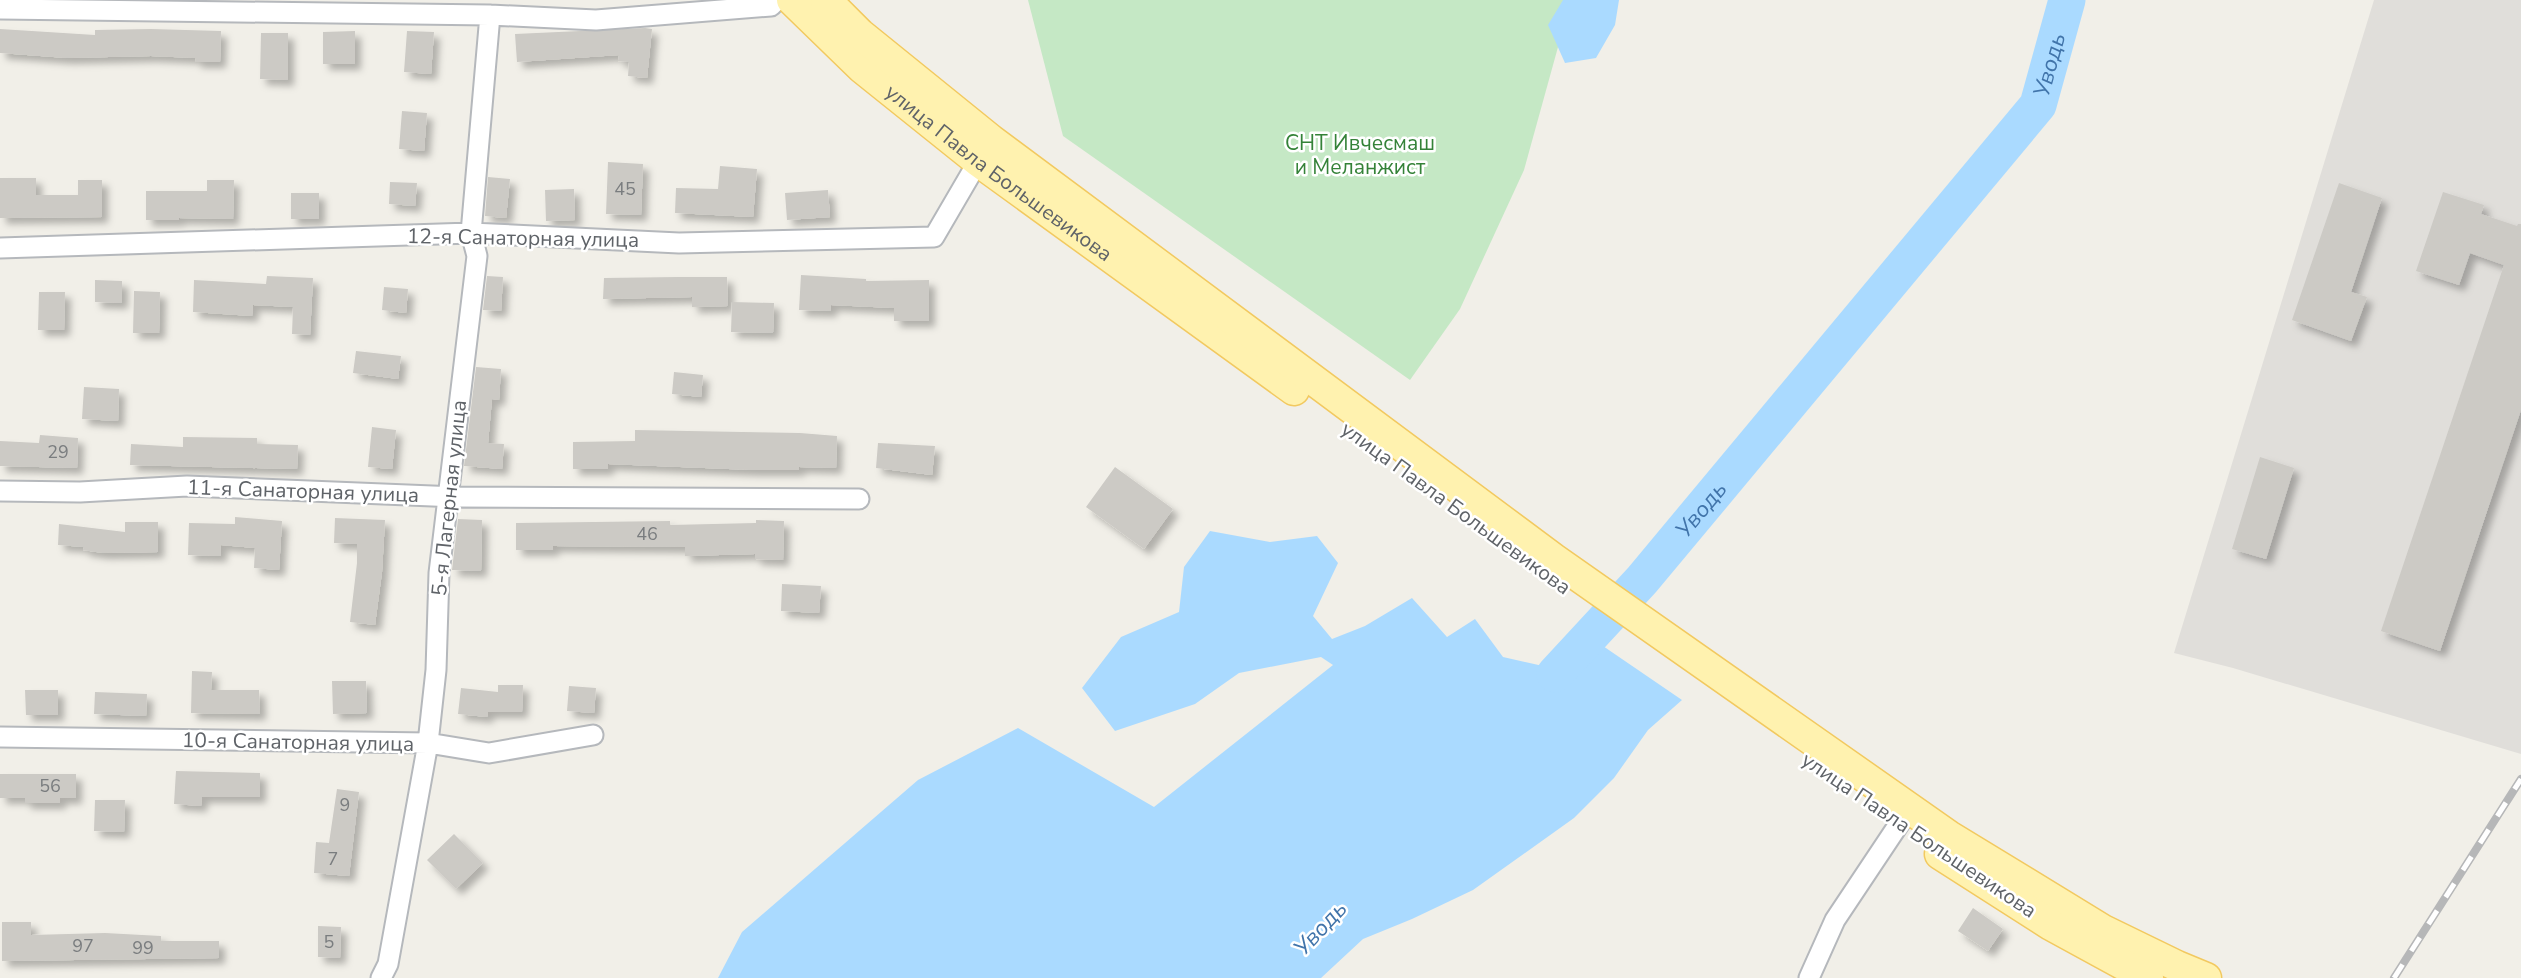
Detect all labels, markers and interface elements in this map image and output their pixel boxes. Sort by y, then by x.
water label: Уводь [2026,30,2073,101]
street label: улица Павла Большевикова [879,78,1118,268]
park label: СНТ Ивчесмаш и Меланжист [1285,129,1435,181]
house number: 45 [614,177,636,201]
street label: 12-я Санаторная улица [407,222,639,254]
street label: 5-я Лагерная улица [425,399,473,597]
street label: улица Павла Большевикова [1335,415,1577,601]
house number: 29 [47,440,69,464]
street label: 11-я Санаторная улица [186,473,420,509]
water label: Уводь [1668,475,1734,545]
house number: 46 [636,522,658,546]
street label: 10-я Санаторная улица [182,726,414,758]
street label: улица Павла Большевикова [1796,746,2042,924]
house number: 56 [39,774,61,798]
house number: 9 [340,793,350,817]
house number: 7 [328,847,338,871]
water label: Уводь [1287,894,1354,963]
house number: 5 [324,930,334,954]
house number: 97 [72,934,94,958]
house number: 99 [132,936,154,960]

